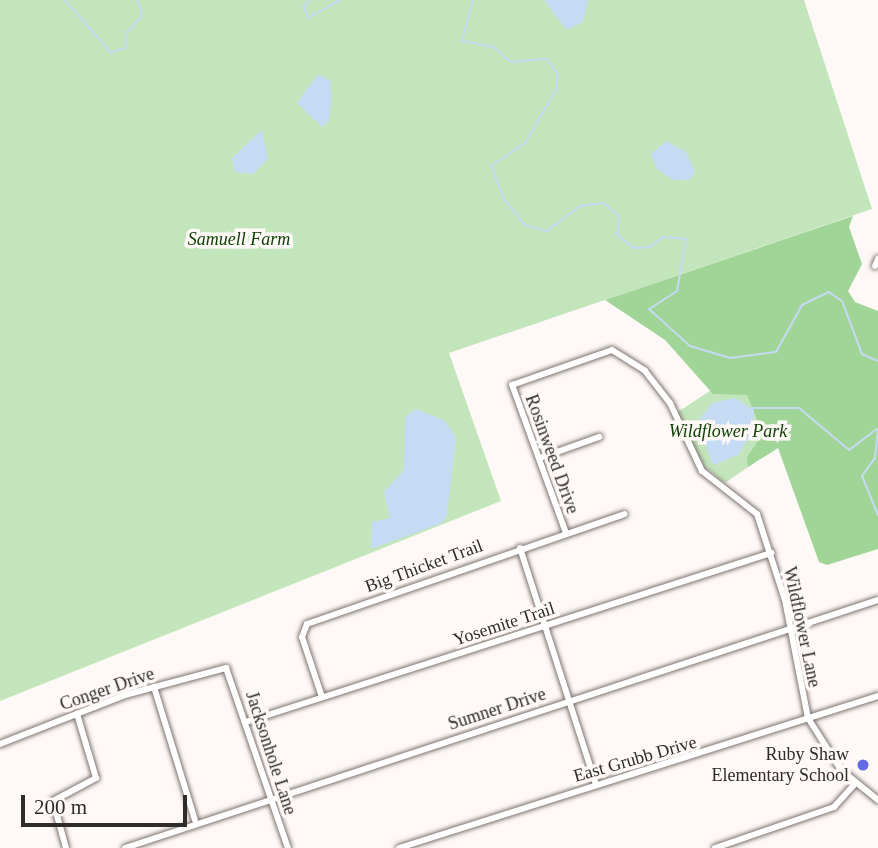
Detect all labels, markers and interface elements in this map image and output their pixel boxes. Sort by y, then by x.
park label: Samuell Farm [188,228,290,250]
street label: Rosinweed Drive [520,391,584,517]
park label: Wildflower Park [669,420,787,442]
street label: Big Thicket Trail [362,535,486,597]
street label: Wildflower Lane [779,565,825,689]
street label: Yosemite Trail [450,597,558,651]
street label: Conger Drive [57,663,157,715]
street label: Sumner Drive [445,683,549,735]
street label: Jacksonhole Lane [241,689,301,817]
street label: East Grubb Drive [571,731,699,787]
place label: Ruby Shaw Elementary School [712,744,849,786]
marker: Ruby Shaw Elementary School [855,757,871,773]
scale bar [24,782,191,826]
text: 200 m [34,795,87,819]

